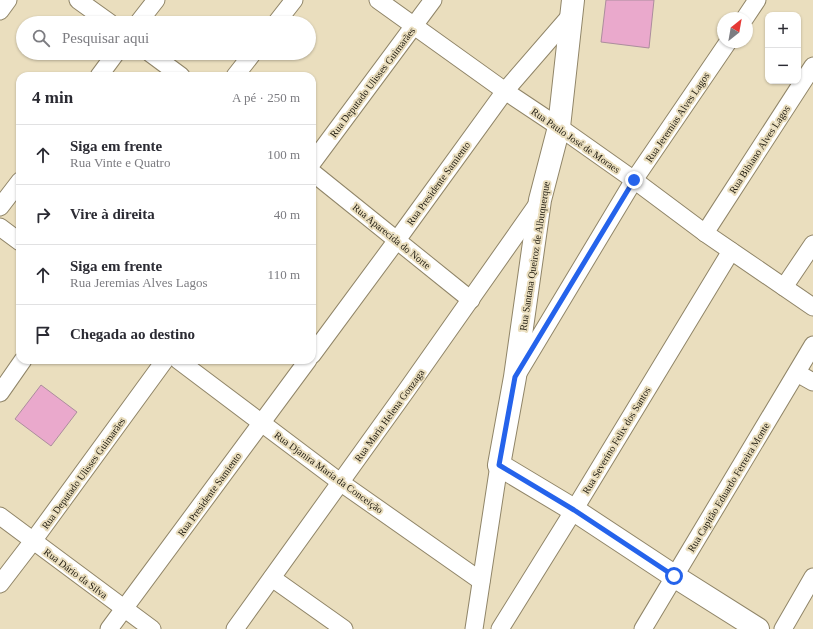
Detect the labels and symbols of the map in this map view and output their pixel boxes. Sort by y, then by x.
north arrow [717,12,753,48]
street label: Rua Deputado Ulisses Guimarães [327,25,417,139]
street label: Rua Jeremias Alves Lagos [643,70,712,164]
street label: Rua Bibiano Alves Lagos [727,103,792,195]
street label: Rua Paulo José de Moraes [529,106,622,175]
street label: Rua Presidente Samiento [404,139,472,227]
route end [625,171,643,189]
street label: Rua Santana Queiroz de Albuquerque [517,180,552,332]
street label: Rua Aparecida do Norte [351,202,433,272]
street label: Rua Maria Helena Gonzaga [352,367,427,464]
street label: Rua Severino Felix dos Santos [580,385,653,496]
street label: Rua Deputado Ulisses Guimarães [39,415,127,531]
street label: Rua Capitão Eduardo Ferreira Monte [685,420,772,554]
street label: Rua Djanira Maria da Conceição [272,429,385,516]
street label: Rua Presidente Samiento [175,450,243,538]
street label: Rua Dário da Silva [42,546,110,601]
route start [665,567,683,585]

